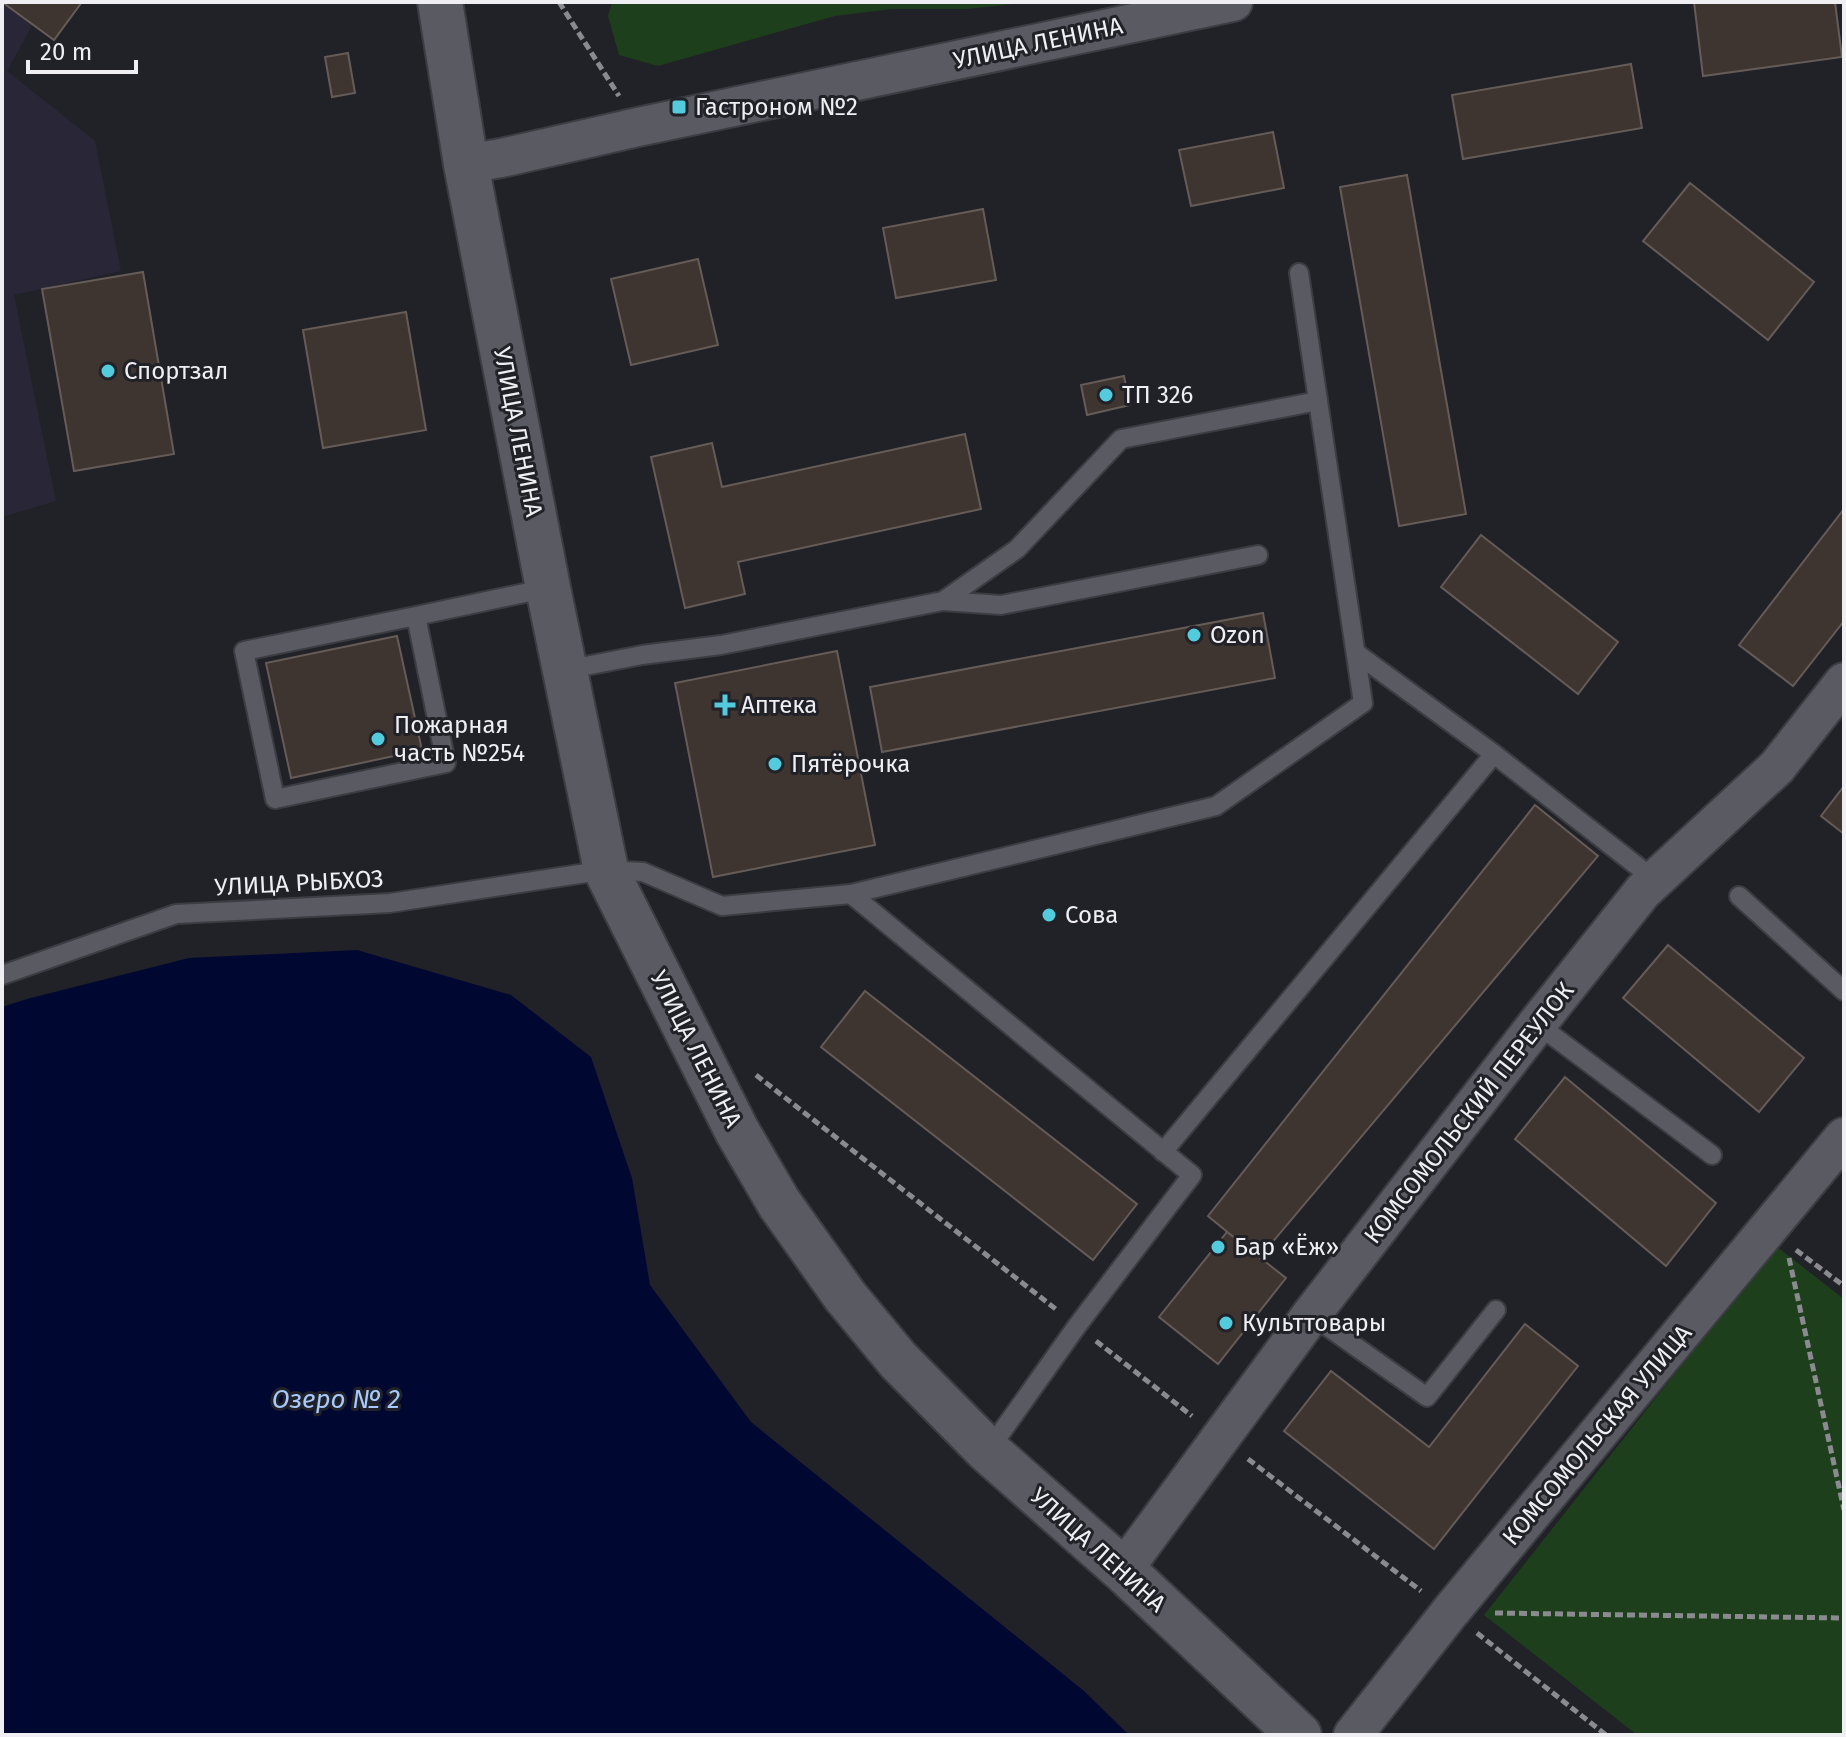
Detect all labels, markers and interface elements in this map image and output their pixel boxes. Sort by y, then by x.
street label: УЛИЦА ЛЕНИНА [951,11,1125,75]
scale bar [28,24,136,74]
text: 20 m [40,38,92,66]
place label: Гастроном №2 [695,93,858,121]
marker: Гастроном №2 [670,98,688,116]
street label: УЛИЦА ЛЕНИНА [488,345,548,519]
place label: Спортзал [124,357,228,385]
marker: Спортзал [99,362,117,380]
place label: ТП 326 [1122,381,1193,409]
marker: ТП 326 [1097,386,1115,404]
place label: Ozon [1210,621,1265,649]
marker: Ozon [1185,626,1203,644]
place label: Аптека [741,691,817,719]
marker: Аптека [716,696,734,714]
place label: Пожарная часть №254 [394,711,525,767]
marker: Пожарная часть №254 [369,730,387,748]
place label: Пятёрочка [791,750,910,778]
marker: Пятёрочка [766,755,784,773]
street label: УЛИЦА РЫБХОЗ [214,865,384,901]
place label: Сова [1065,901,1118,929]
marker: Сова [1040,906,1058,924]
street label: УЛИЦА ЛЕНИНА [644,966,748,1132]
street label: КОМСОМОЛЬСКИЙ ПЕРЕУЛОК [1358,977,1580,1249]
place label: Бар «Ёж» [1234,1233,1339,1261]
marker: Бар «Ёж» [1209,1238,1227,1256]
place label: Культтовары [1242,1309,1386,1337]
marker: Культтовары [1217,1314,1235,1332]
street label: КОМСОМОЛЬСКАЯ УЛИЦА [1497,1319,1697,1551]
water label: Озеро № 2 [272,1384,400,1415]
street label: УЛИЦА ЛЕНИНА [1025,1482,1172,1618]

